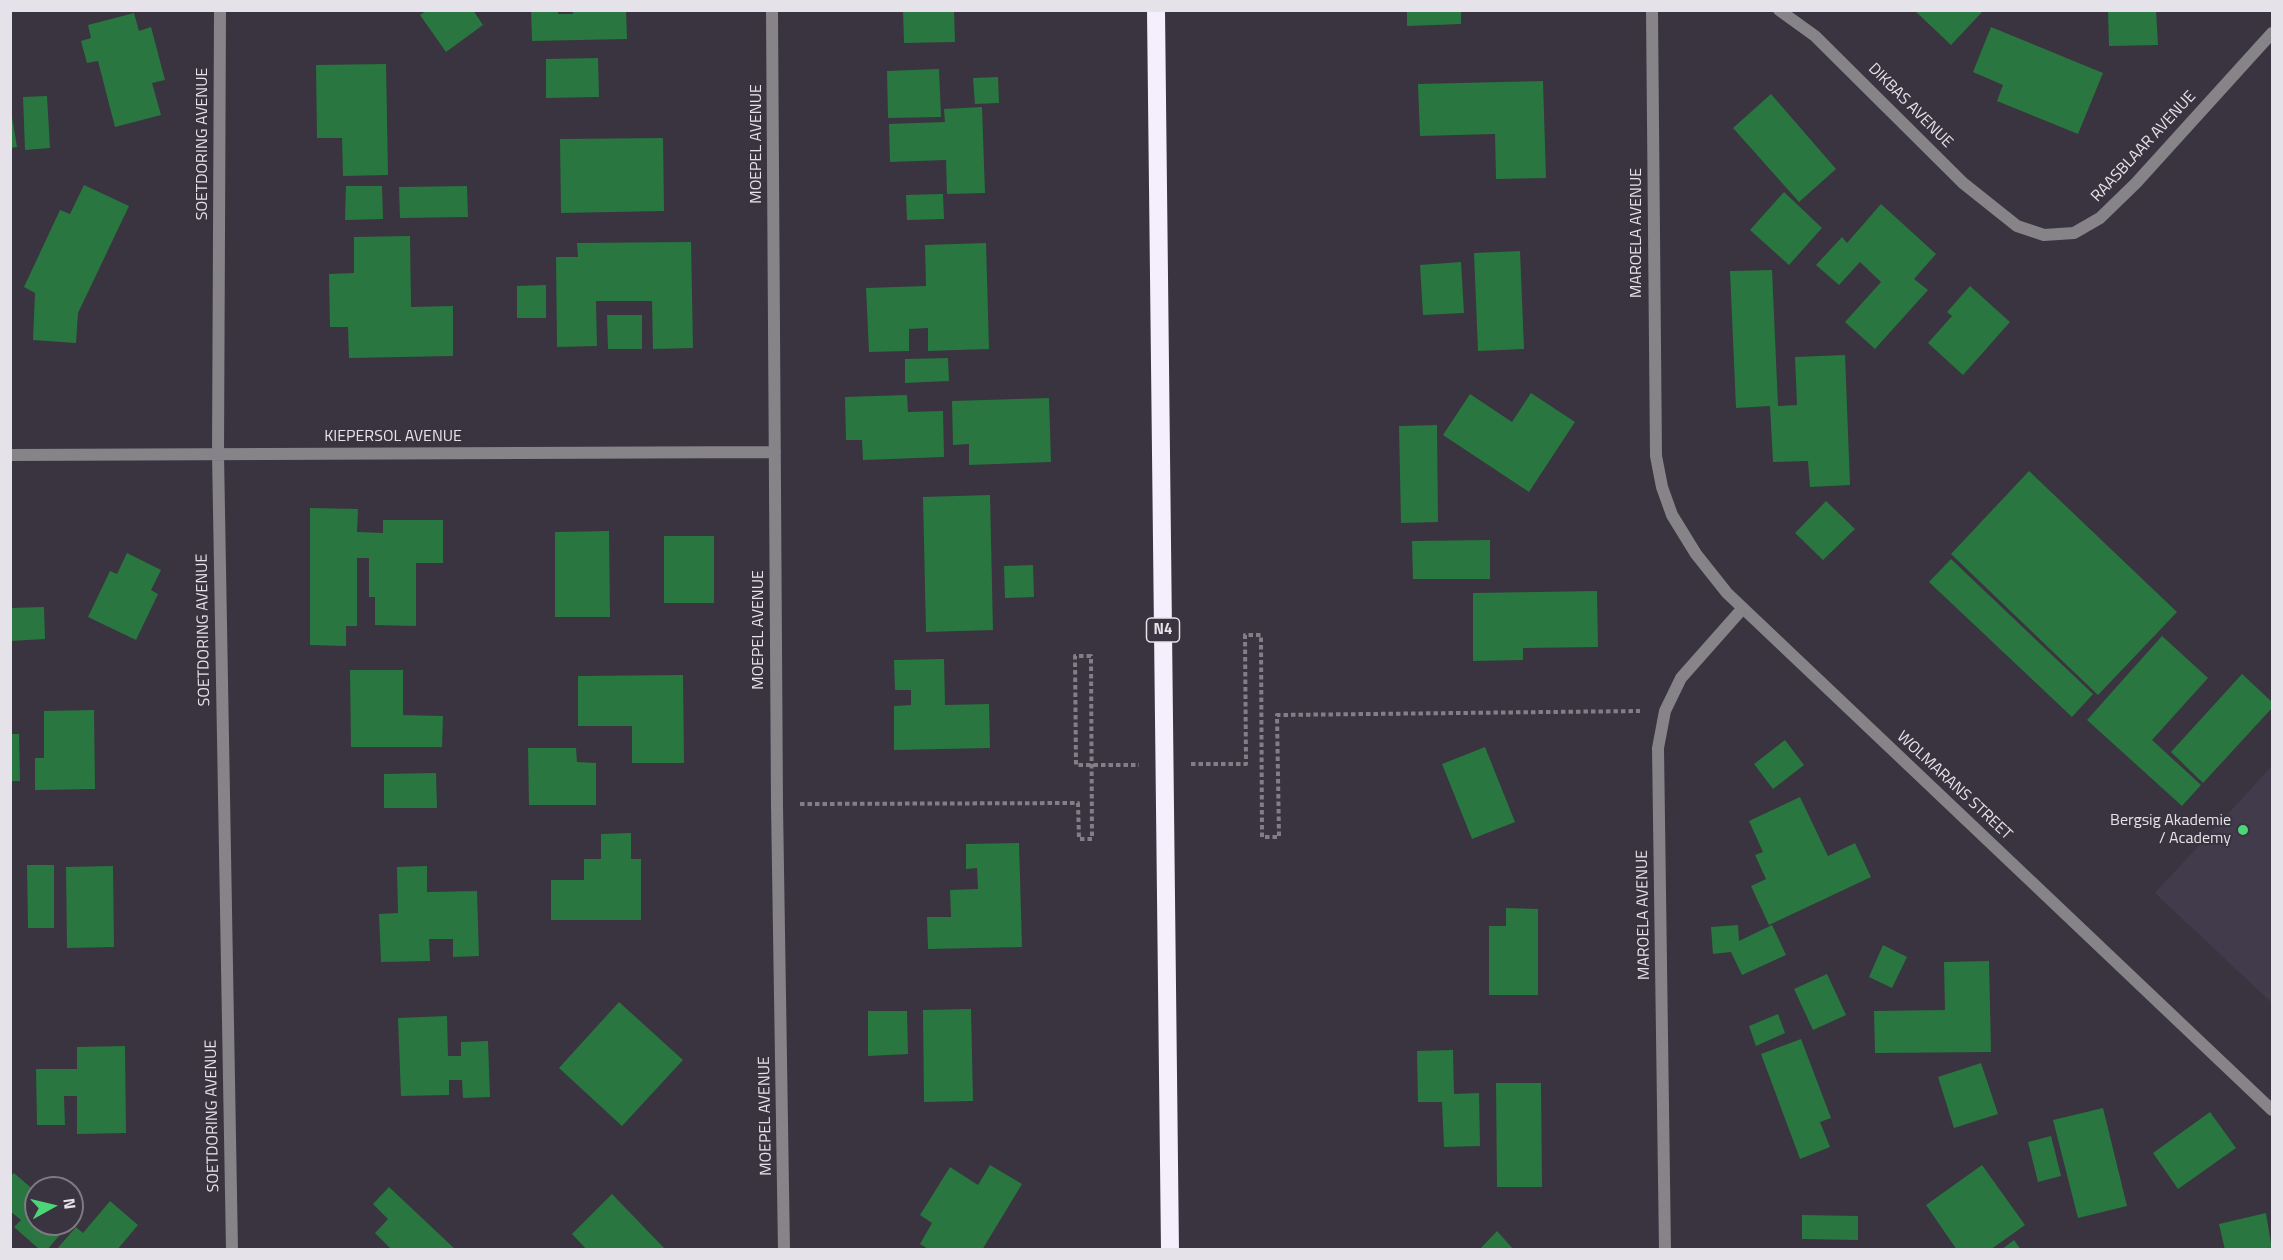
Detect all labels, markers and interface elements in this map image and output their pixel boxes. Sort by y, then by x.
street label: DIKBAS AVENUE [1864,60,1956,152]
street label: SOETDORING AVENUE [193,68,213,220]
street label: MOEPEL AVENUE [747,84,767,204]
street label: RAASBLAAR AVENUE [2088,88,2200,206]
street label: MAROELA AVENUE [1627,168,1647,298]
street label: KIEPERSOL AVENUE [324,427,462,447]
street label: SOETDORING AVENUE [193,554,215,706]
street label: MOEPEL AVENUE [749,570,769,690]
road number: N4 [1146,618,1180,642]
street label: WOLMARANS STREET [1892,728,2016,844]
place label: Bergsig Akademie / Academy [2110,811,2231,849]
marker: Bergsig Akademie / Academy [2236,823,2250,837]
street label: MAROELA AVENUE [1633,850,1655,980]
street label: SOETDORING AVENUE [202,1040,224,1192]
street label: MOEPEL AVENUE [755,1056,777,1176]
north arrow [24,1176,84,1236]
text: N [57,1197,82,1211]

